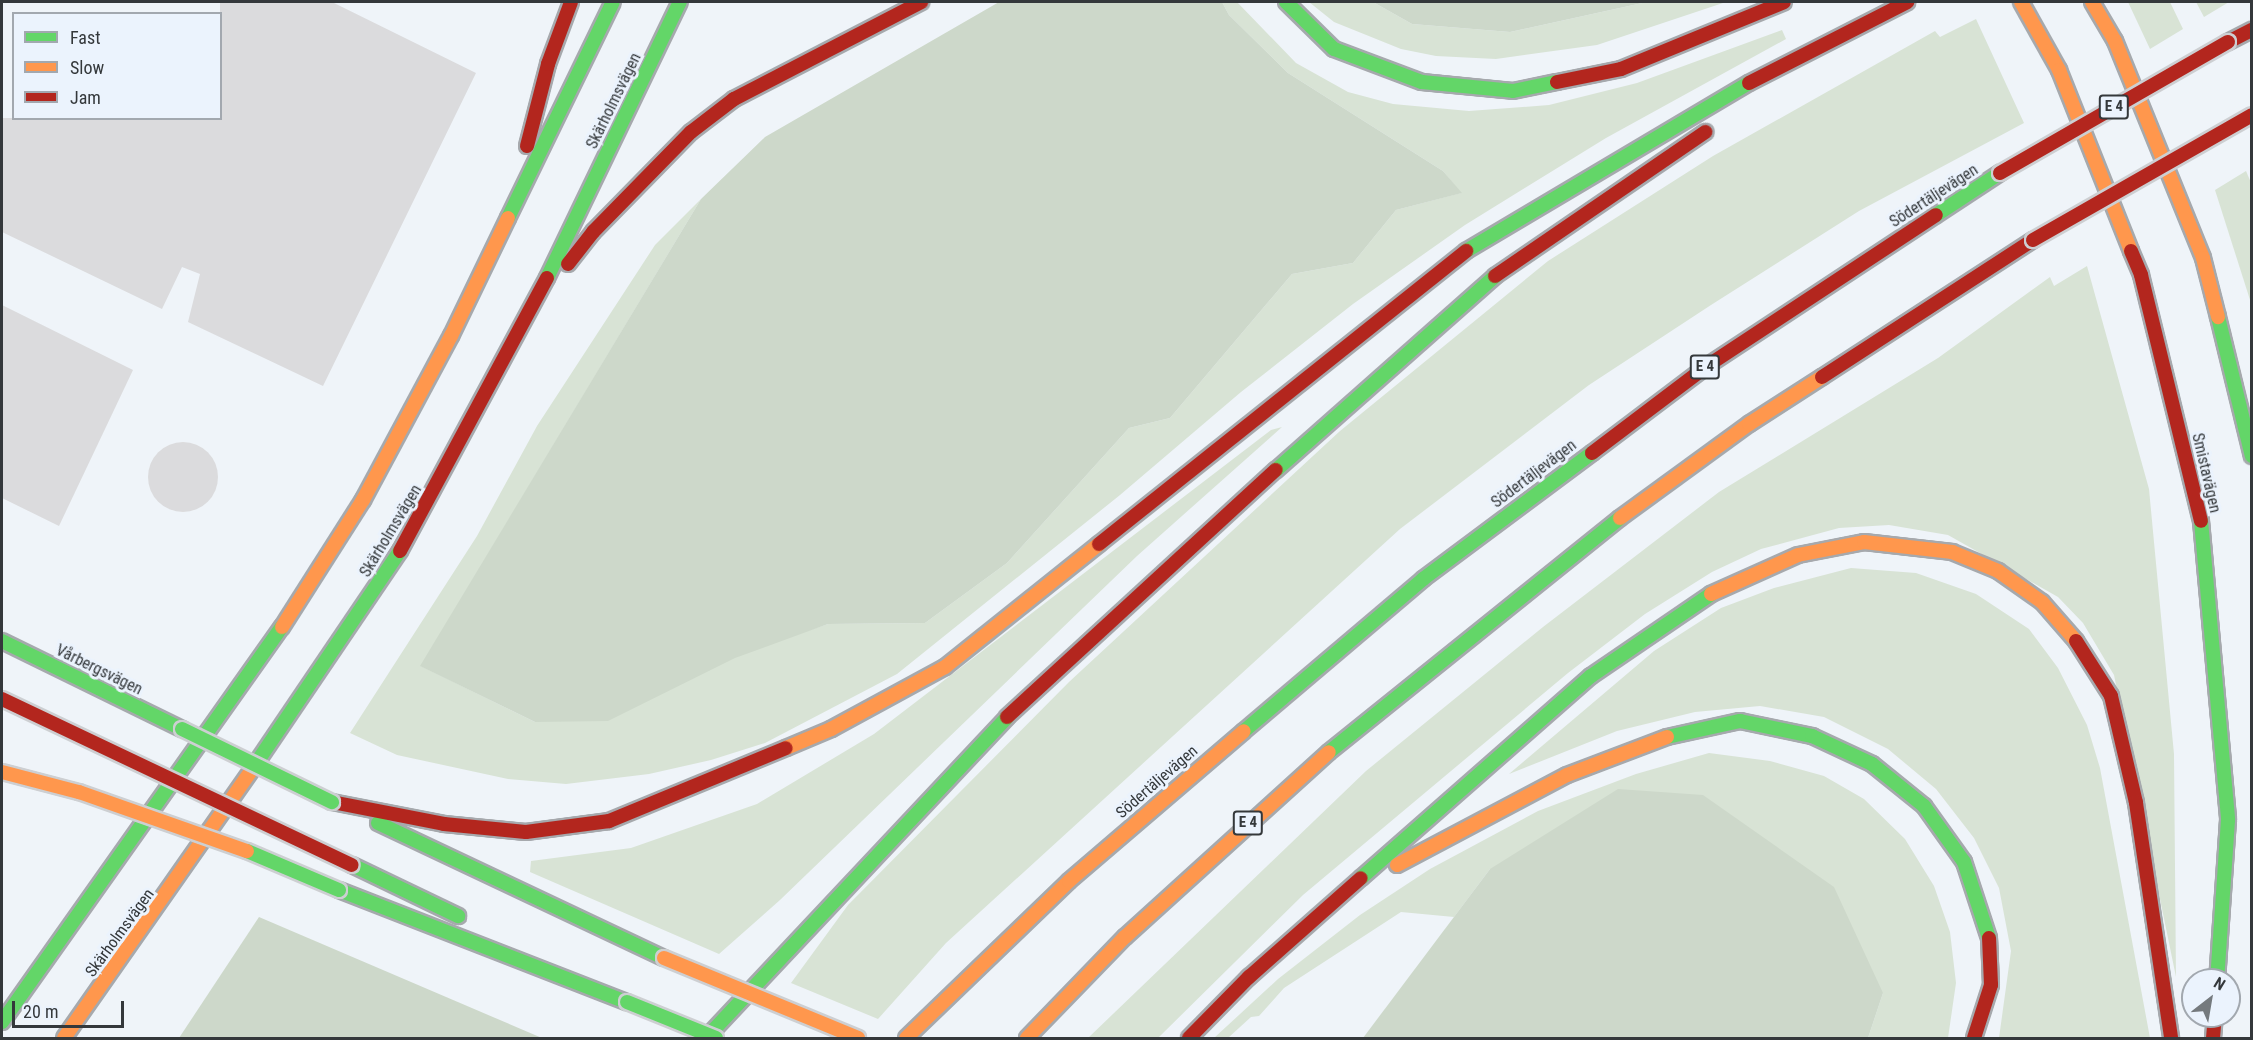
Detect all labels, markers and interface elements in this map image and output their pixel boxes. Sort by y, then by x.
legend [12,12,222,120]
text: Fast [70,27,101,48]
street label: Skärholmsvägen [582,50,646,152]
text: Slow [70,57,104,78]
text: Jam [70,87,101,108]
road number: E 4 [2098,95,2130,119]
street label: Södertäljevägen [1886,160,1982,232]
road number: E 4 [1688,355,1722,379]
street label: Smistavägen [2188,431,2224,515]
street label: Södertäljevägen [1488,436,1580,512]
street label: Skärholmsvägen [356,481,426,581]
street label: Vårbergsvägen [53,641,145,699]
street label: Södertäljevägen [1112,741,1202,823]
road number: E 4 [1232,811,1264,835]
street label: Skärholmsvägen [82,885,158,981]
north arrow [2181,968,2241,1028]
text: N [2210,973,2229,995]
scale bar [15,989,128,1027]
text: 20 m [23,1001,58,1022]

